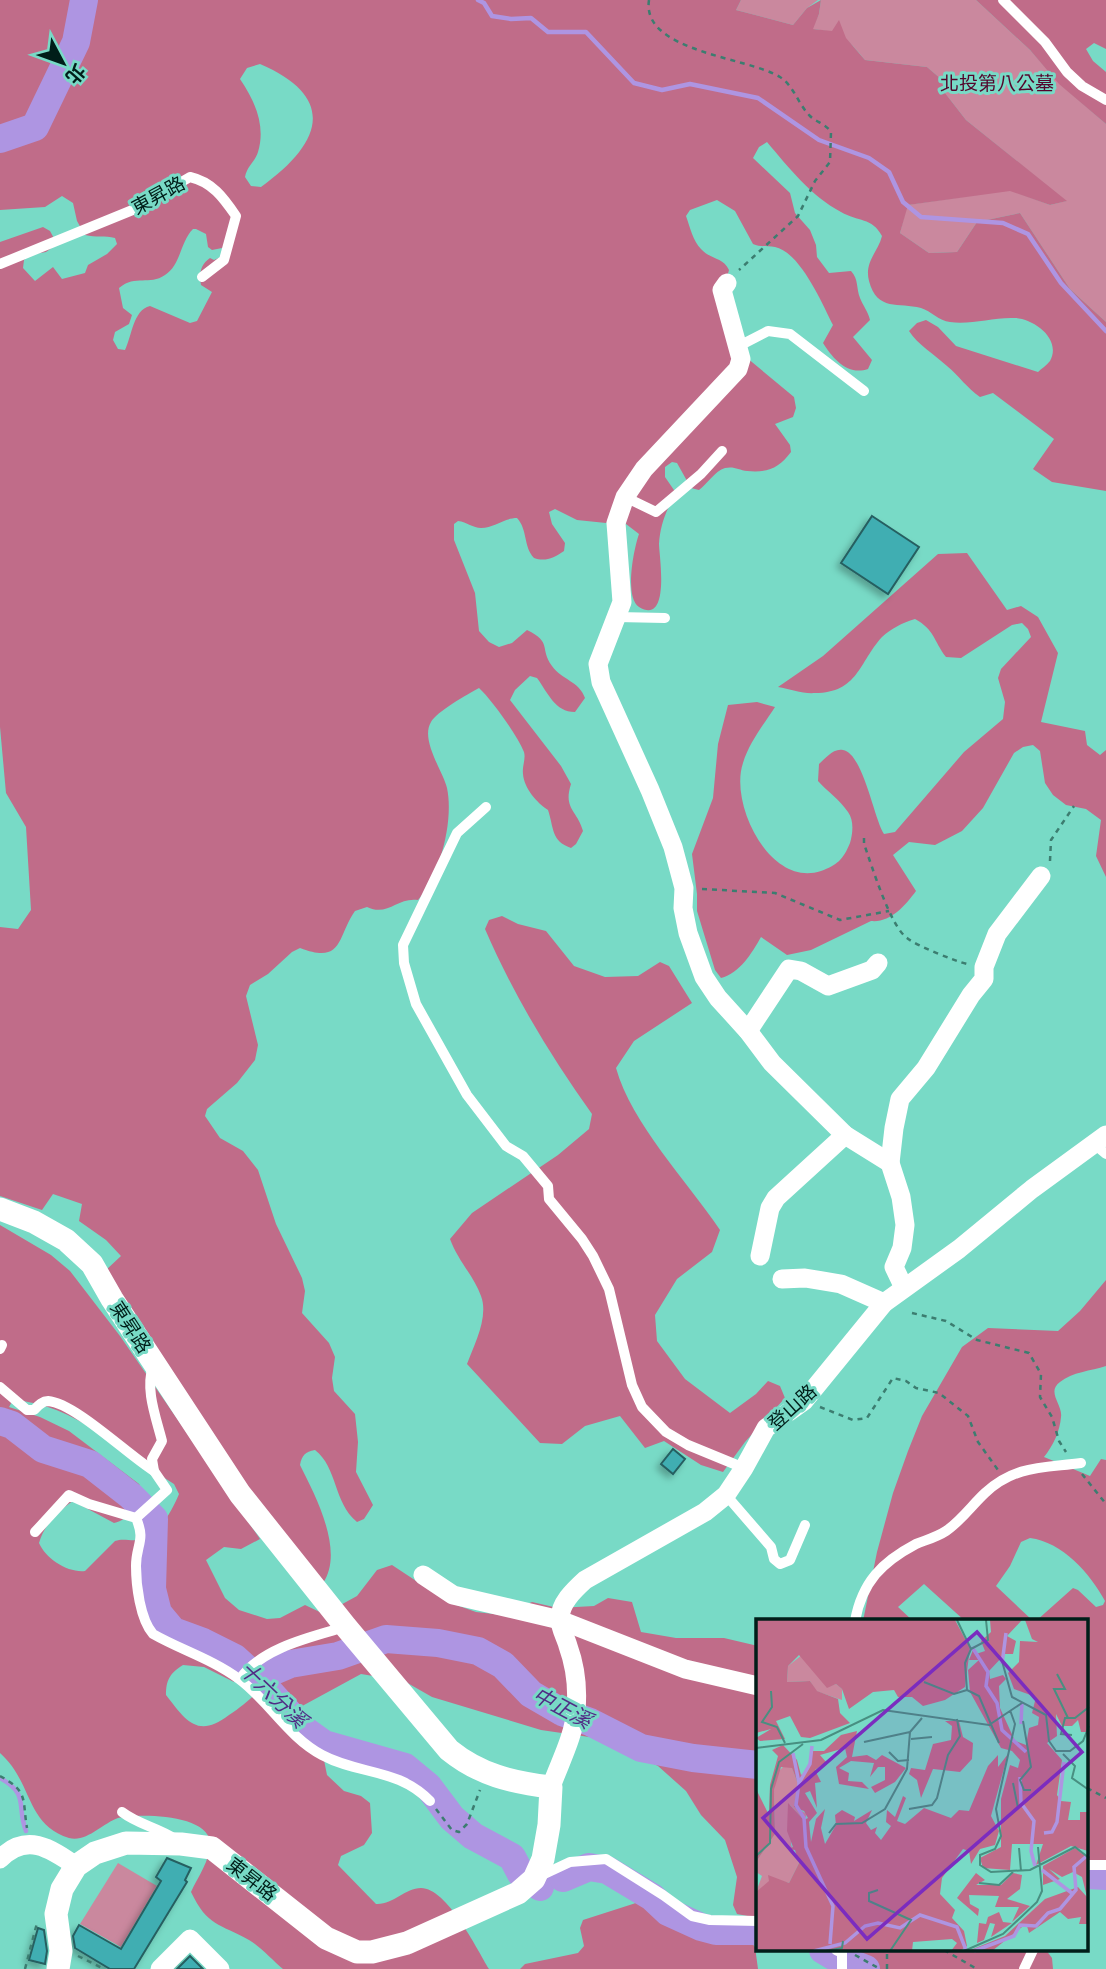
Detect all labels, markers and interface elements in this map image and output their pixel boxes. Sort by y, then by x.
north arrow [28,28,98,98]
text: 北 [60,58,92,90]
park label: 北投第八公墓 [940,70,1054,96]
street label: 東昇路 [127,170,189,220]
street label: 東昇路 [105,1296,157,1358]
street label: 登山路 [762,1378,822,1436]
inset map [756,1619,1088,1952]
water label: 十六分溪 [234,1655,316,1736]
water label: 中正溪 [528,1680,600,1736]
street label: 東昇路 [222,1851,282,1907]

